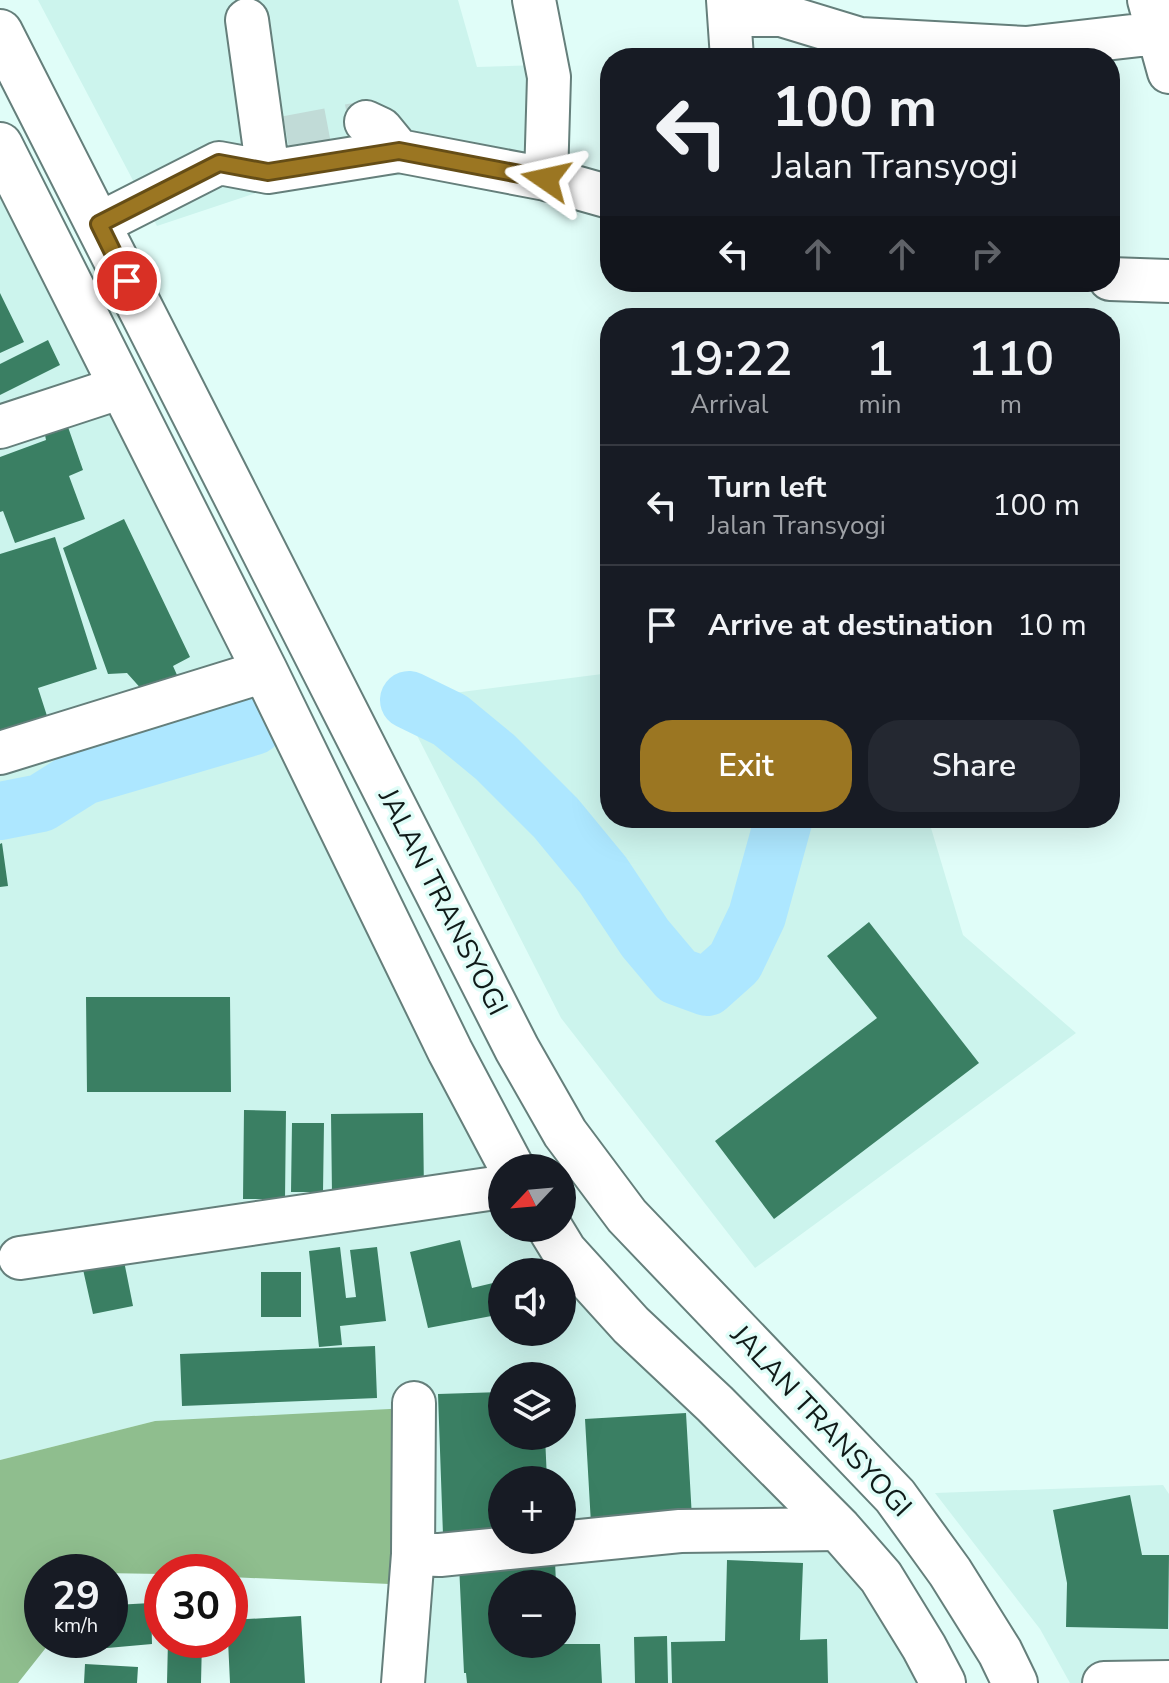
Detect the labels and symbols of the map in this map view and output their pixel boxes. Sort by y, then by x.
position arrow [504,137,588,221]
pin [93,247,161,315]
street label: JALAN TRANSYOGI [369,781,517,1022]
north arrow [488,1154,576,1242]
street label: JALAN TRANSYOGI [721,1316,920,1525]
speed limit sign: 30 [144,1554,248,1658]

